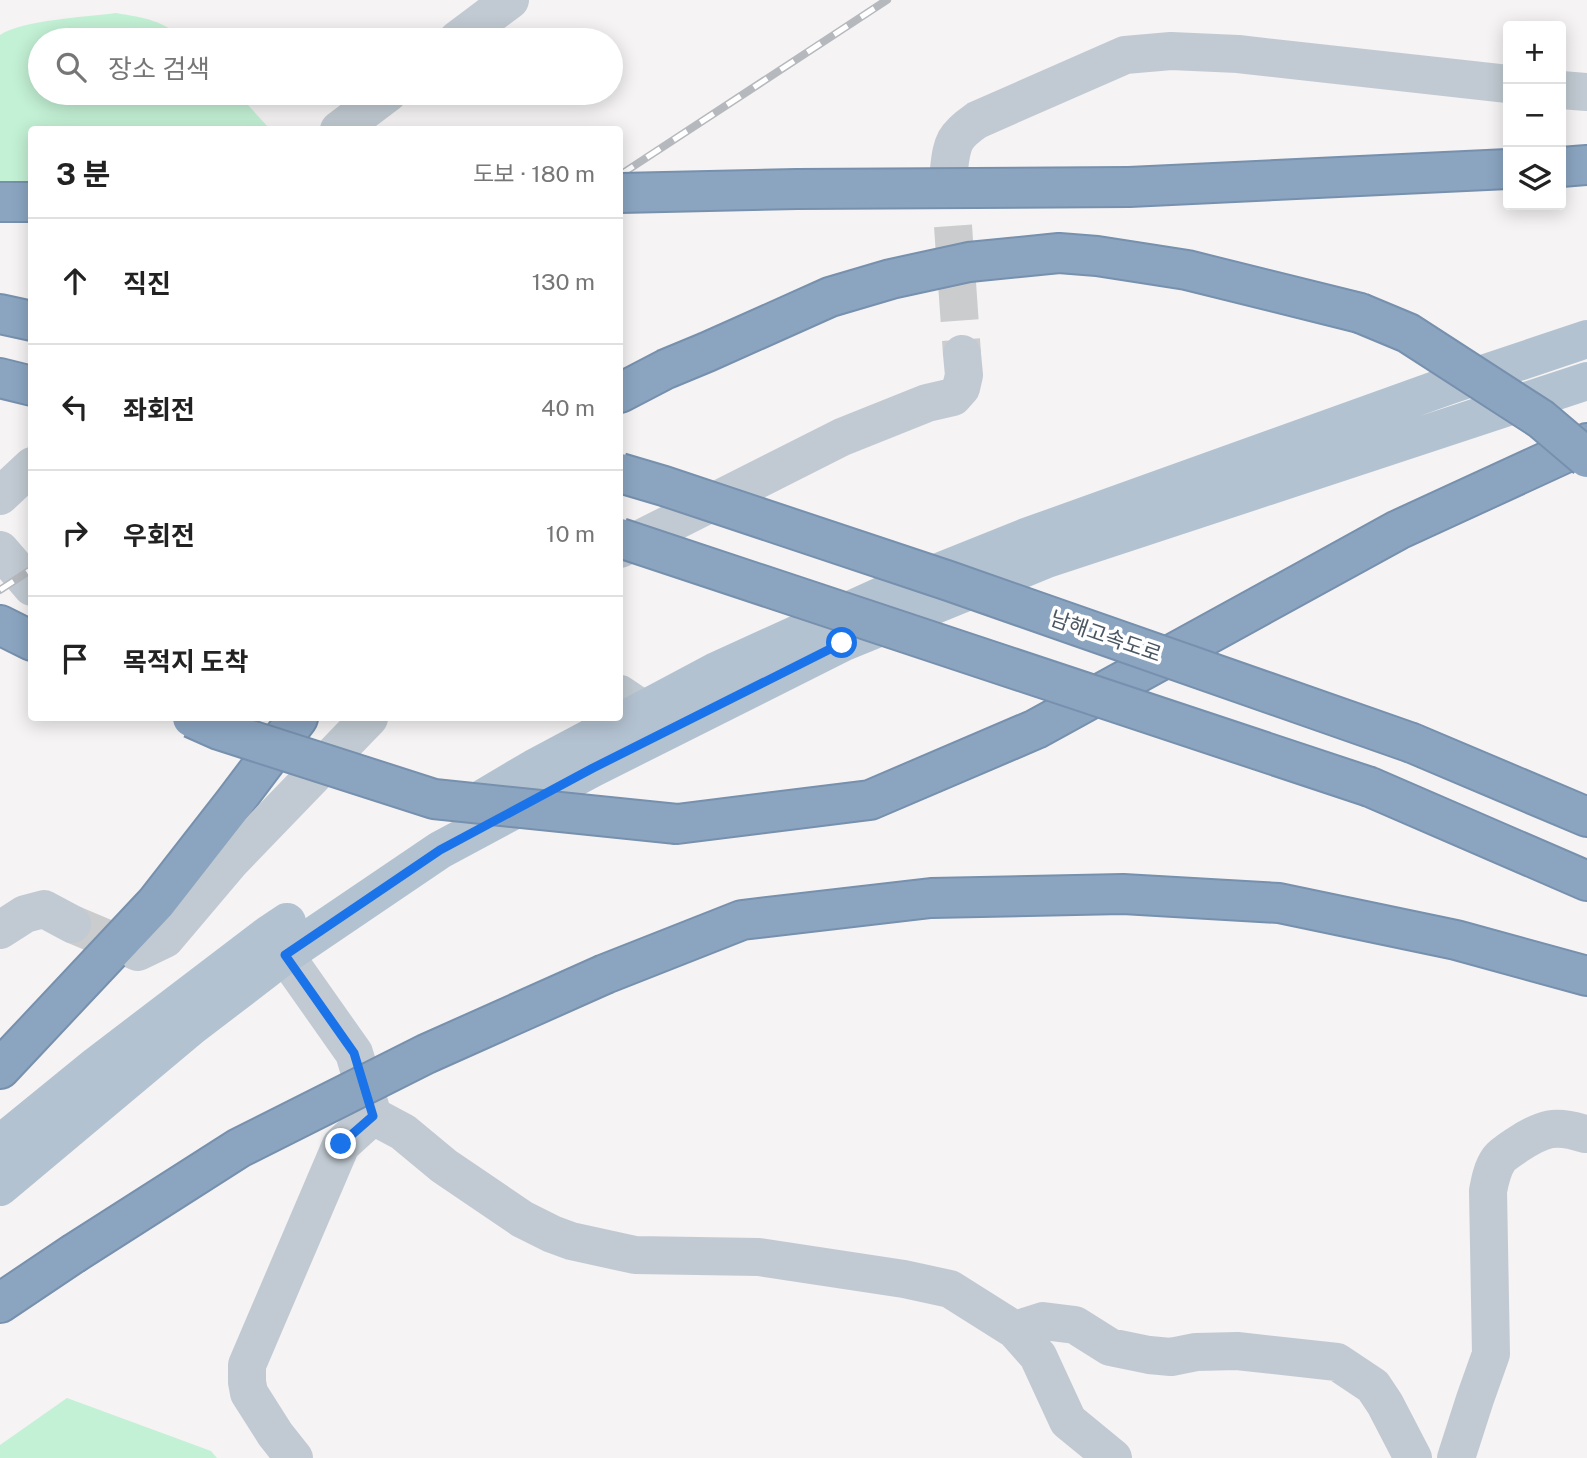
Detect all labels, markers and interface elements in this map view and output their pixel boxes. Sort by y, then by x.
map controls [1503,21,1566,210]
button: + [1503,21,1566,84]
search box [28,28,623,105]
icon: search [52,48,90,86]
text: 장소 검색 [108,53,210,84]
button: − [1503,84,1566,147]
button: layers [1503,147,1566,210]
text: 3 분 [56,156,110,192]
text: 도보 · 180 m [473,160,595,187]
icon: ahead [56,262,94,300]
text: 직진 [123,268,171,299]
text: 130 m [532,268,595,295]
icon: left [56,388,94,426]
text: 좌회전 [123,394,195,425]
text: 40 m [541,394,595,421]
icon: right [56,514,94,552]
text: 우회전 [123,520,195,551]
text: 10 m [546,520,595,547]
street label: 남해고속도로 [1047,605,1165,667]
route start [826,627,857,658]
icon: arrive [56,640,94,678]
text: 목적지 도착 [123,646,248,677]
route end [325,1128,356,1159]

